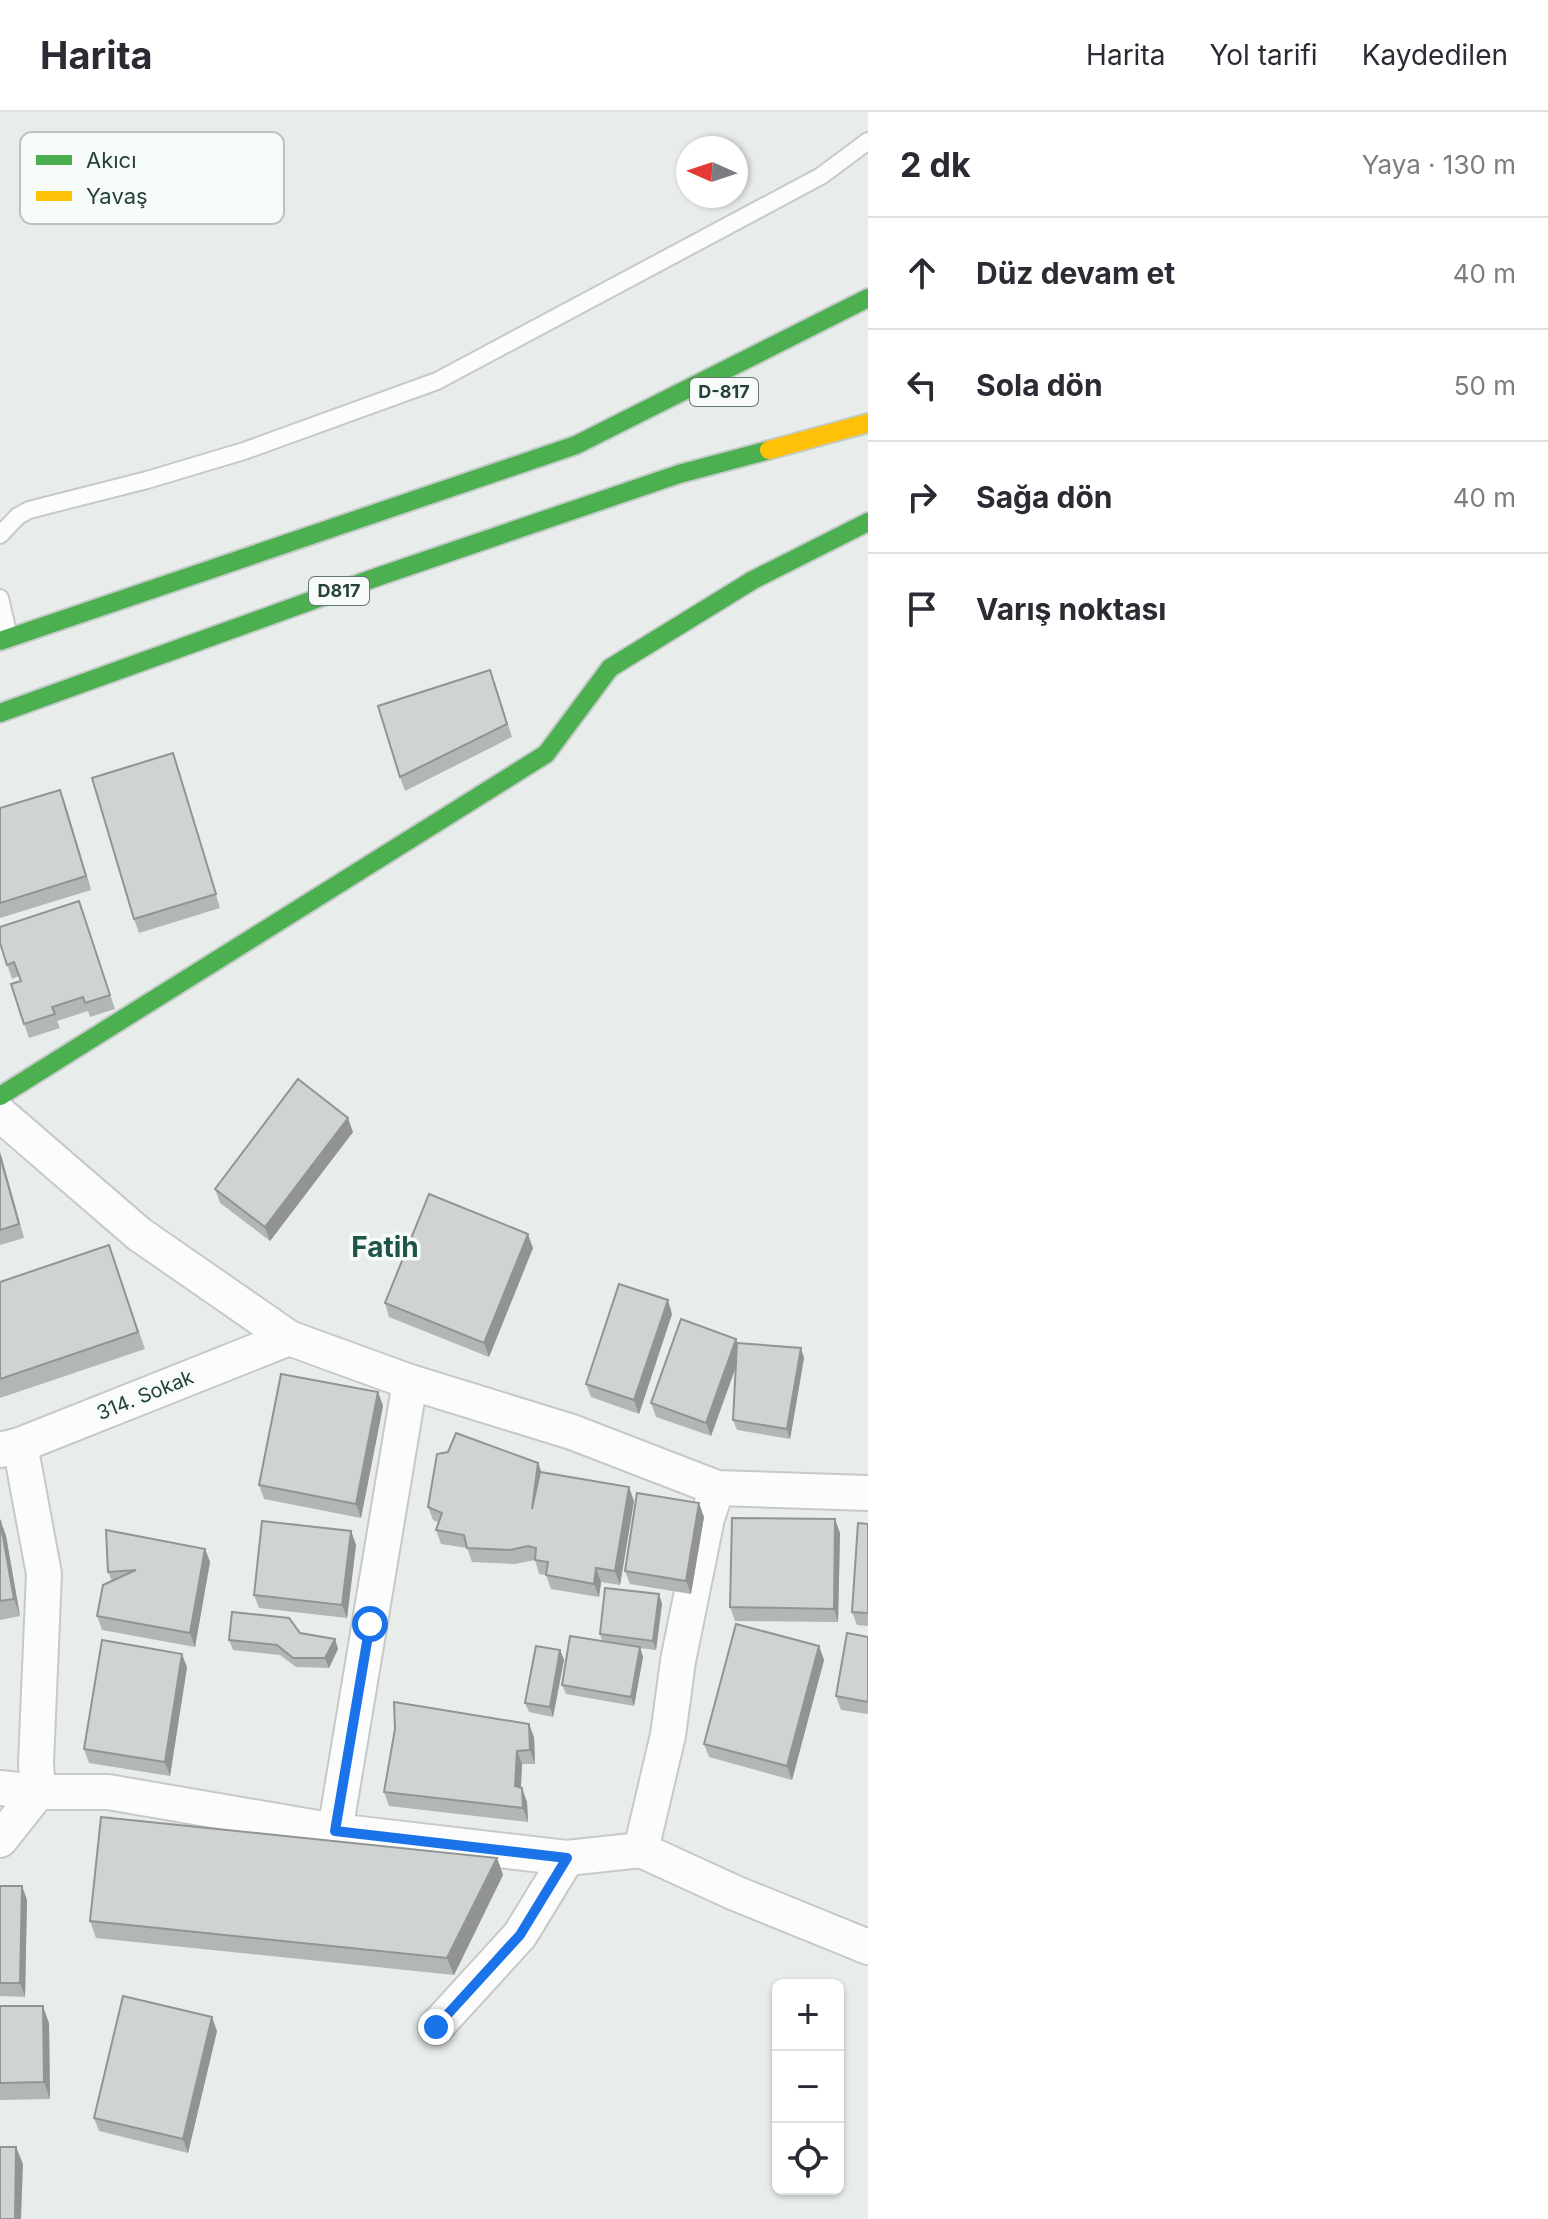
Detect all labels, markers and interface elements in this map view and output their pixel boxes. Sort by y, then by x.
text: Harita [40,32,153,78]
text: Harita [1086,38,1165,72]
text: Yol tarifi [1209,38,1318,72]
text: Kaydedilen [1362,38,1508,72]
legend [20,132,284,224]
north arrow [676,136,748,208]
text: 2 dk [900,144,971,185]
text: Akıcı [86,147,136,173]
text: Yaya · 130 m [1362,149,1516,180]
text: Yavaş [86,183,148,209]
icon: ahead [900,251,944,295]
text: Düz devam et [976,255,1175,291]
text: 40 m [1453,258,1516,289]
icon: left [900,363,944,407]
text: Sola dön [976,367,1103,403]
text: 50 m [1454,370,1516,401]
road number: D-817 [690,378,758,406]
icon: right [900,475,944,519]
text: Sağa dön [976,479,1113,515]
text: 40 m [1453,482,1516,513]
road number: D817 [309,577,369,605]
icon: arrive [900,587,944,631]
text: Varış noktası [976,591,1166,627]
district label: Fatih [351,1230,419,1264]
street label: 314. Sokak [93,1365,197,1425]
route start [352,1606,388,1642]
map controls [772,1979,844,2195]
button: + [772,1979,844,2051]
route end [418,2009,454,2045]
button: − [772,2051,844,2123]
button: locate [772,2123,844,2195]

